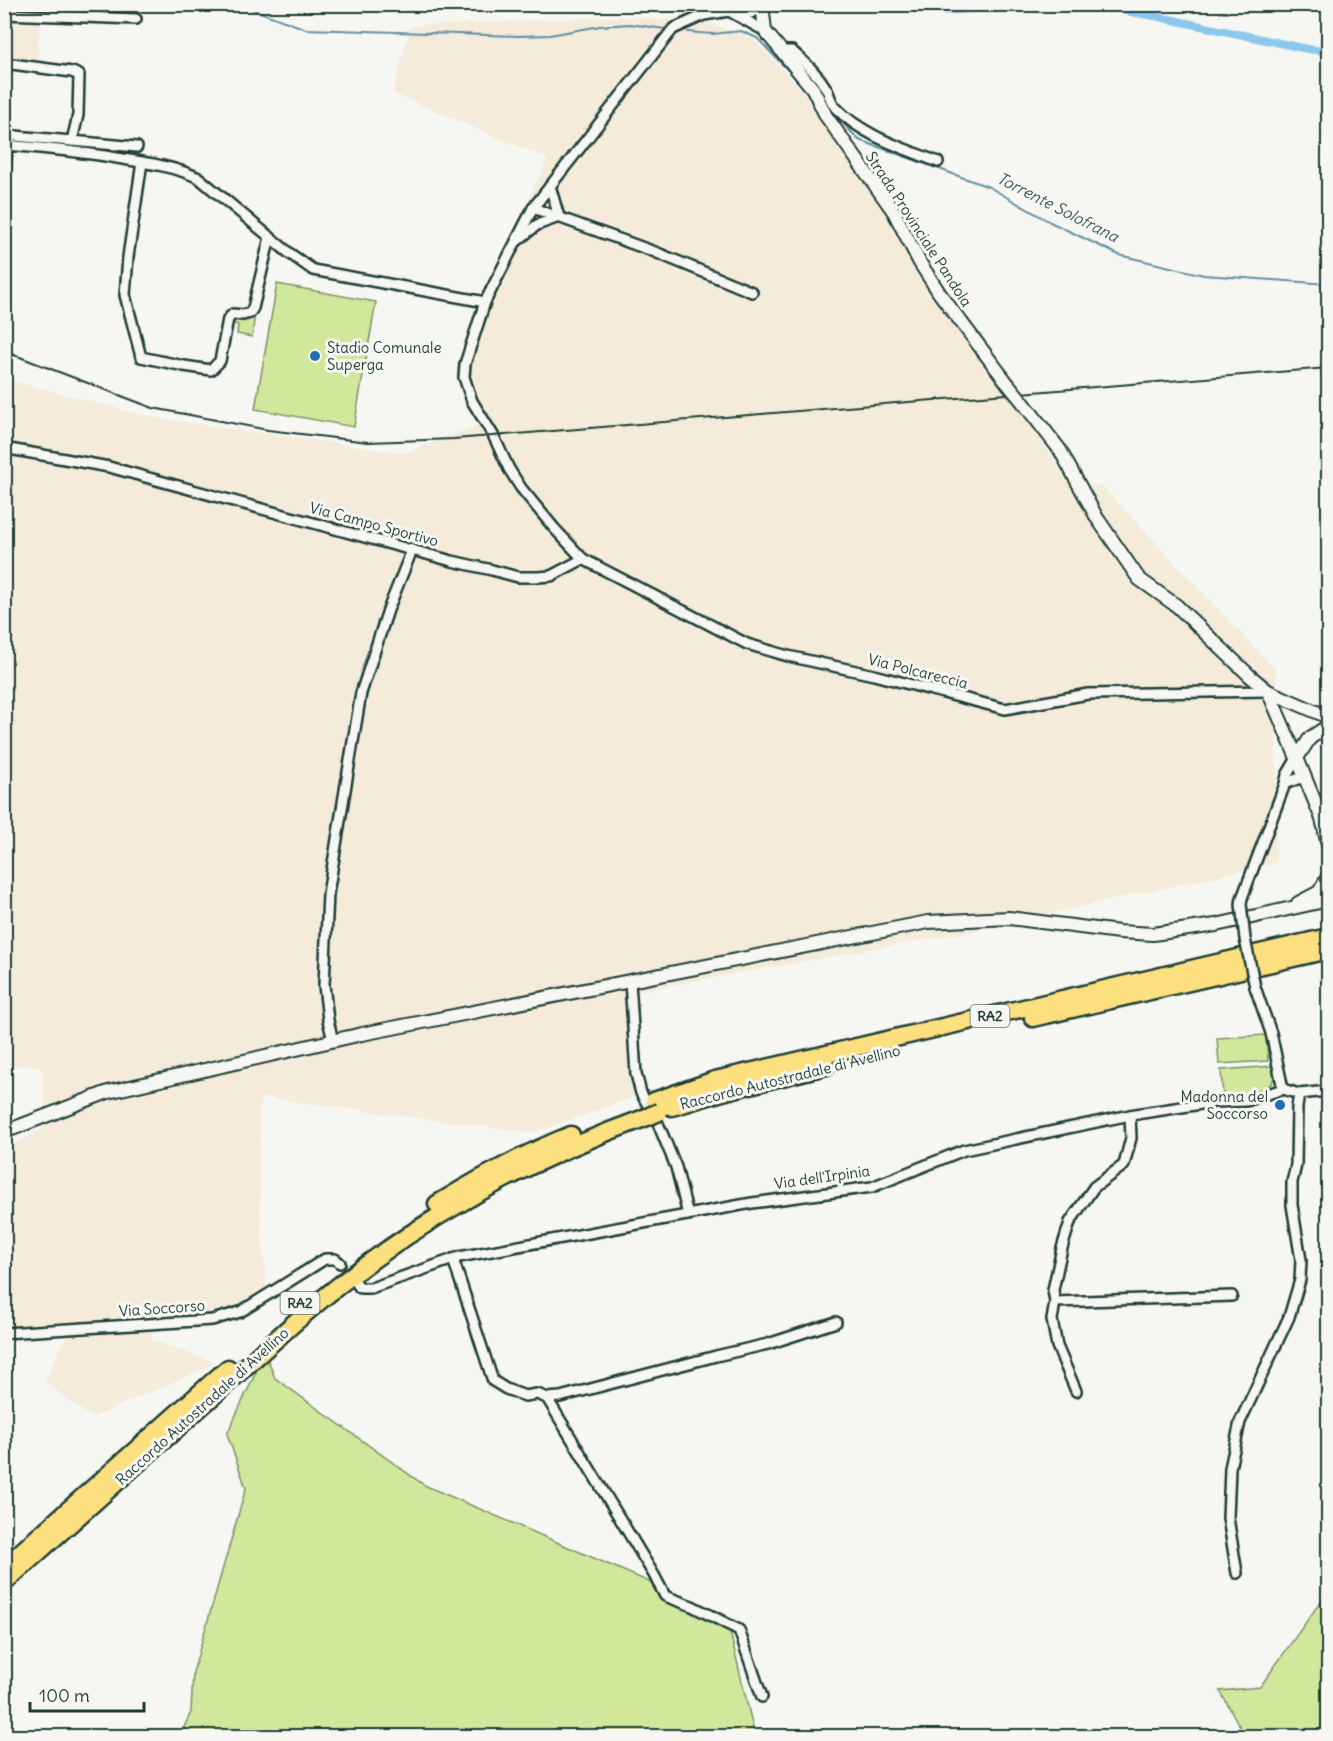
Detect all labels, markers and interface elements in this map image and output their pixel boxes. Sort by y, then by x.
street label: Strada Provinciale Pandola [862,148,976,310]
water label: Torrente Solofrana [994,168,1123,247]
place label: Stadio Comunale Superga [327,338,442,374]
marker: Stadio Comunale Superga [308,349,322,363]
street label: Via Campo Sportivo [308,498,440,550]
street label: Via Polcareccia [866,649,970,693]
road number: RA2 [970,1005,1010,1027]
street label: Raccordo Autostradale di Avellino [678,1040,902,1114]
place label: Madonna del Soccorso [1180,1087,1268,1123]
marker: Madonna del Soccorso [1273,1098,1287,1112]
street label: Via dell'Irpinia [773,1161,871,1193]
road number: RA2 [280,1292,320,1314]
street label: Via Soccorso [118,1296,206,1320]
street label: Raccordo Autostradale di Avellino [111,1323,293,1489]
scale bar [30,1675,144,1713]
text: 100 m [39,1684,90,1707]

